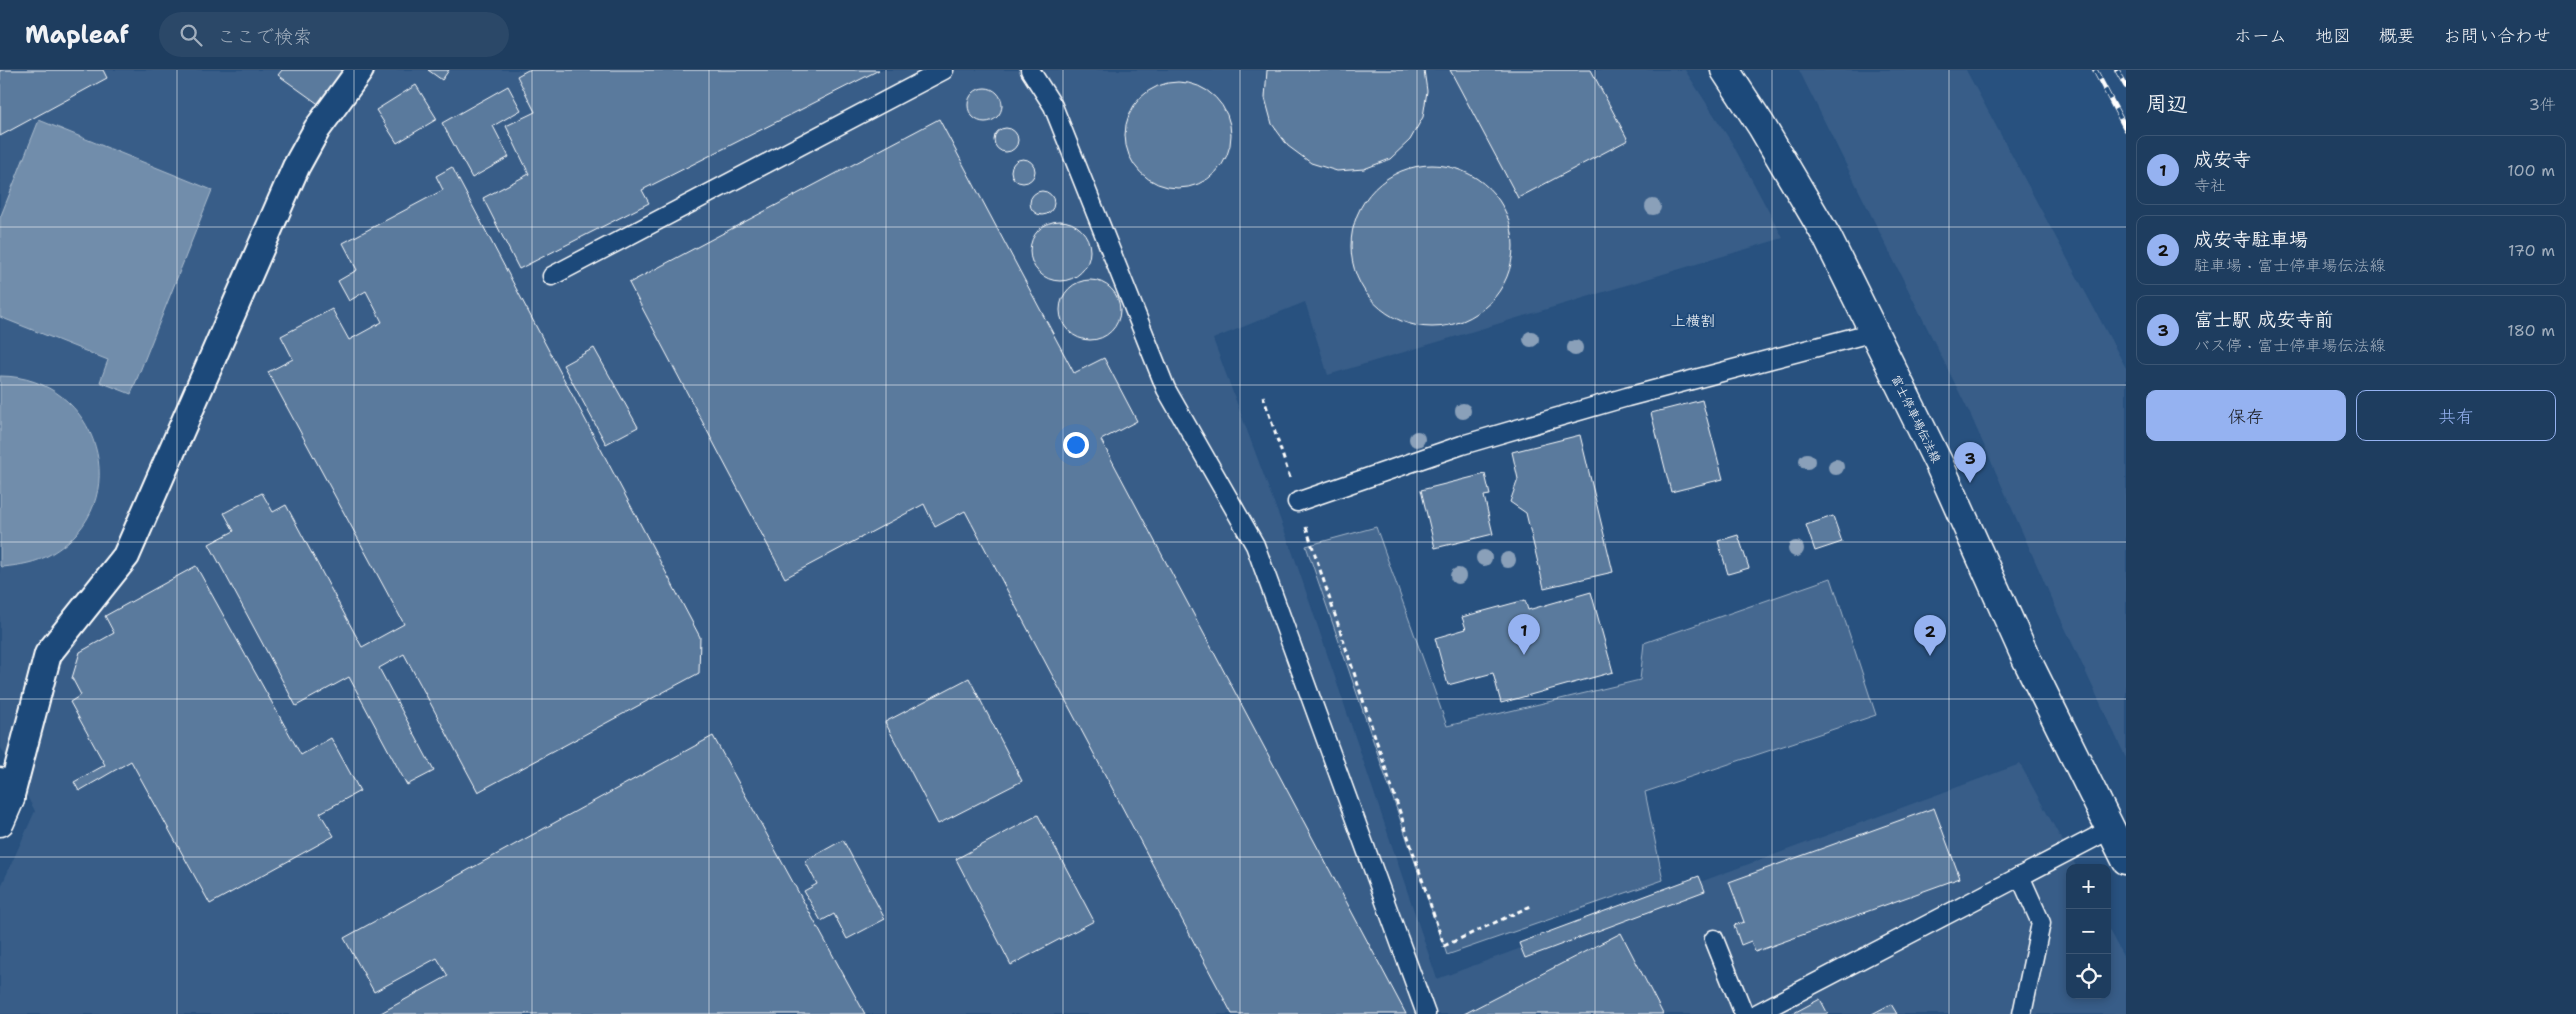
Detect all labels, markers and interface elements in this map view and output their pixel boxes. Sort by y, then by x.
search box [159,12,509,57]
text: Mapleaf [25,19,129,51]
icon: search [177,21,205,49]
text: ここで検索 [217,24,312,49]
text: ホーム [2234,24,2287,48]
text: 地図 [2315,24,2351,48]
text: 概要 [2379,24,2415,48]
text: お問い合わせ [2443,24,2551,48]
text: 周辺 [2146,90,2188,118]
text: 3件 [2529,94,2556,115]
text: 成安寺 [2194,147,2251,172]
text: 1 [2159,160,2167,181]
text: 100 m [2507,160,2555,181]
text: 寺社 [2194,175,2226,196]
text: 成安寺駐車場 [2194,227,2308,252]
text: 2 [2157,240,2169,261]
text: 170 m [2508,240,2555,261]
text: 駐車場 · 富士停車場伝法線 [2194,255,2385,276]
text: 富士駅 成安寺前 [2194,307,2334,332]
district label: 上横割 [1670,311,1716,331]
text: 3 [2157,320,2169,341]
text: 180 m [2507,320,2555,341]
text: バス停 · 富士停車場伝法線 [2194,335,2385,356]
street label: 富士停車場伝法線 [1888,372,1944,466]
button: 保存 [2146,390,2346,441]
button: 共有 [2356,390,2556,441]
your location [1063,432,1089,458]
pin: 3 [1954,442,1986,483]
pin: 1 [1508,614,1540,655]
pin: 2 [1914,615,1946,656]
map controls [2066,864,2111,999]
button: + [2066,864,2111,909]
button: − [2066,909,2111,954]
button: locate [2066,954,2111,999]

